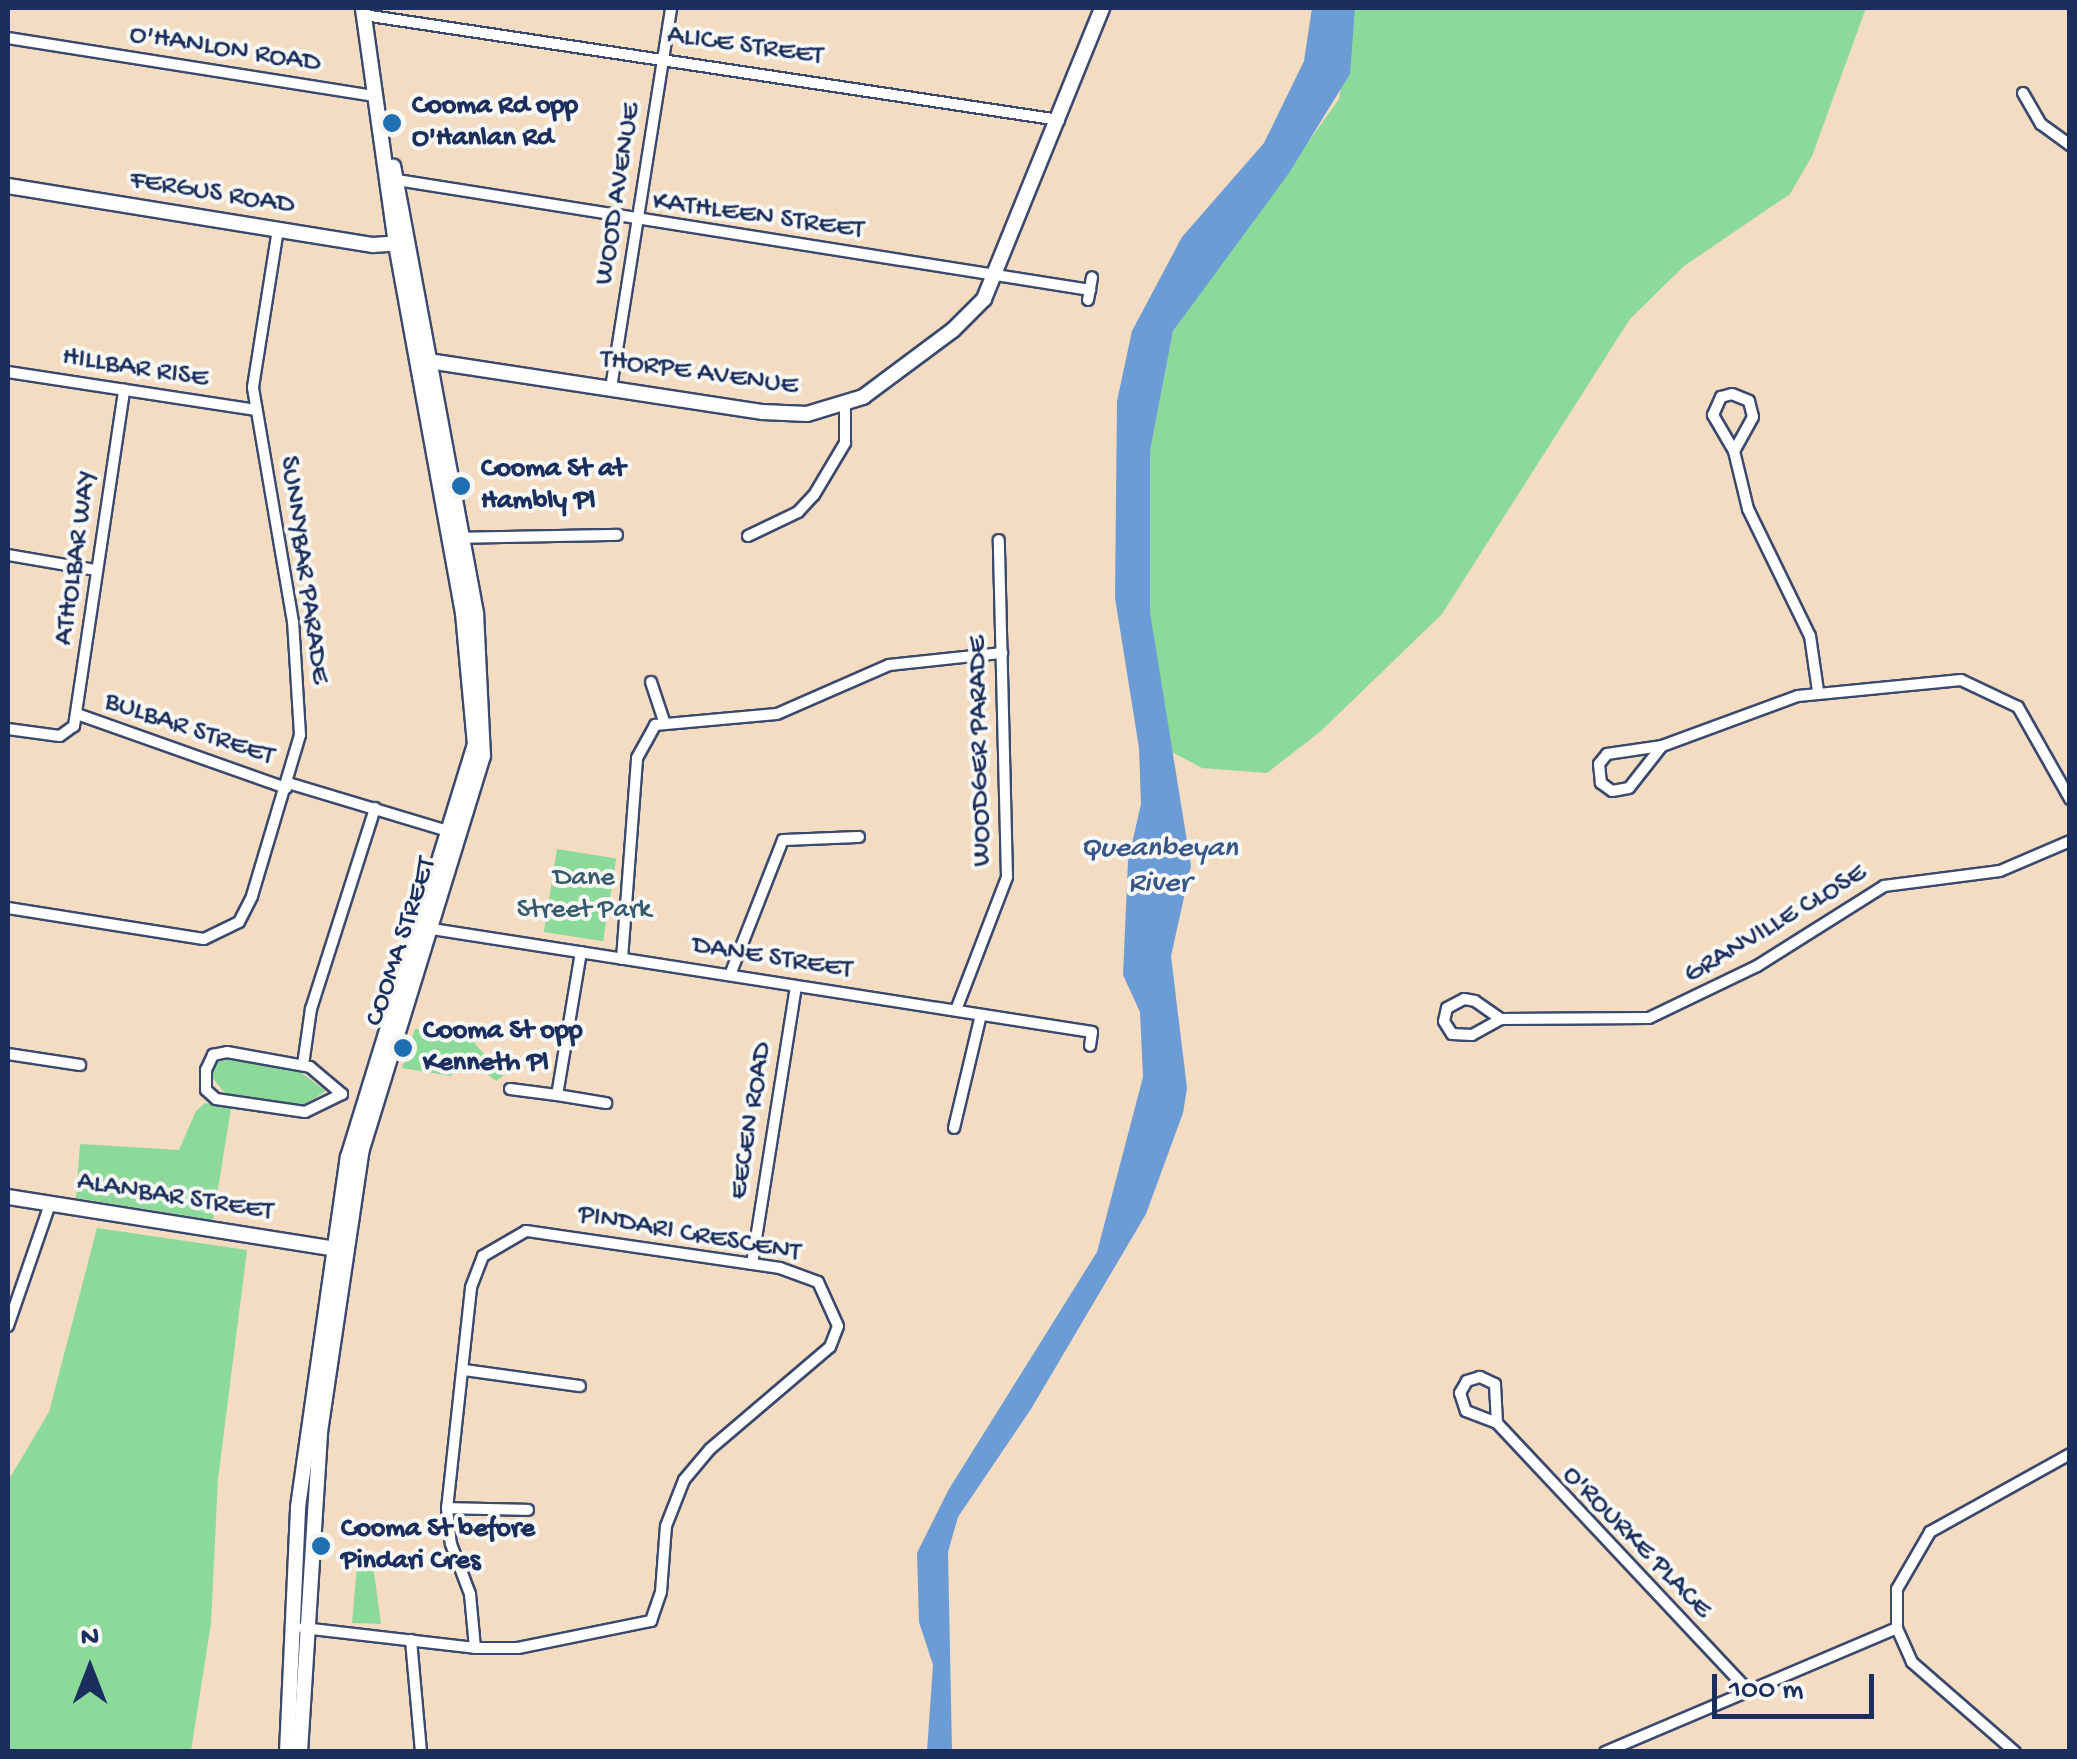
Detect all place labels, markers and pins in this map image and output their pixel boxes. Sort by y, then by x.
place label: Cooma Rd opp O'Hanlan Rd [412,90,578,156]
marker: Cooma Rd opp O'Hanlan Rd [381,112,403,134]
place label: Cooma St at Hambly Pl [481,453,625,519]
marker: Cooma St at Hambly Pl [450,475,472,497]
place label: Cooma St opp Kenneth Pl [423,1015,582,1081]
marker: Cooma St opp Kenneth Pl [392,1037,414,1059]
place label: Cooma St before Pindari Cres [341,1513,535,1579]
marker: Cooma St before Pindari Cres [310,1535,332,1557]

